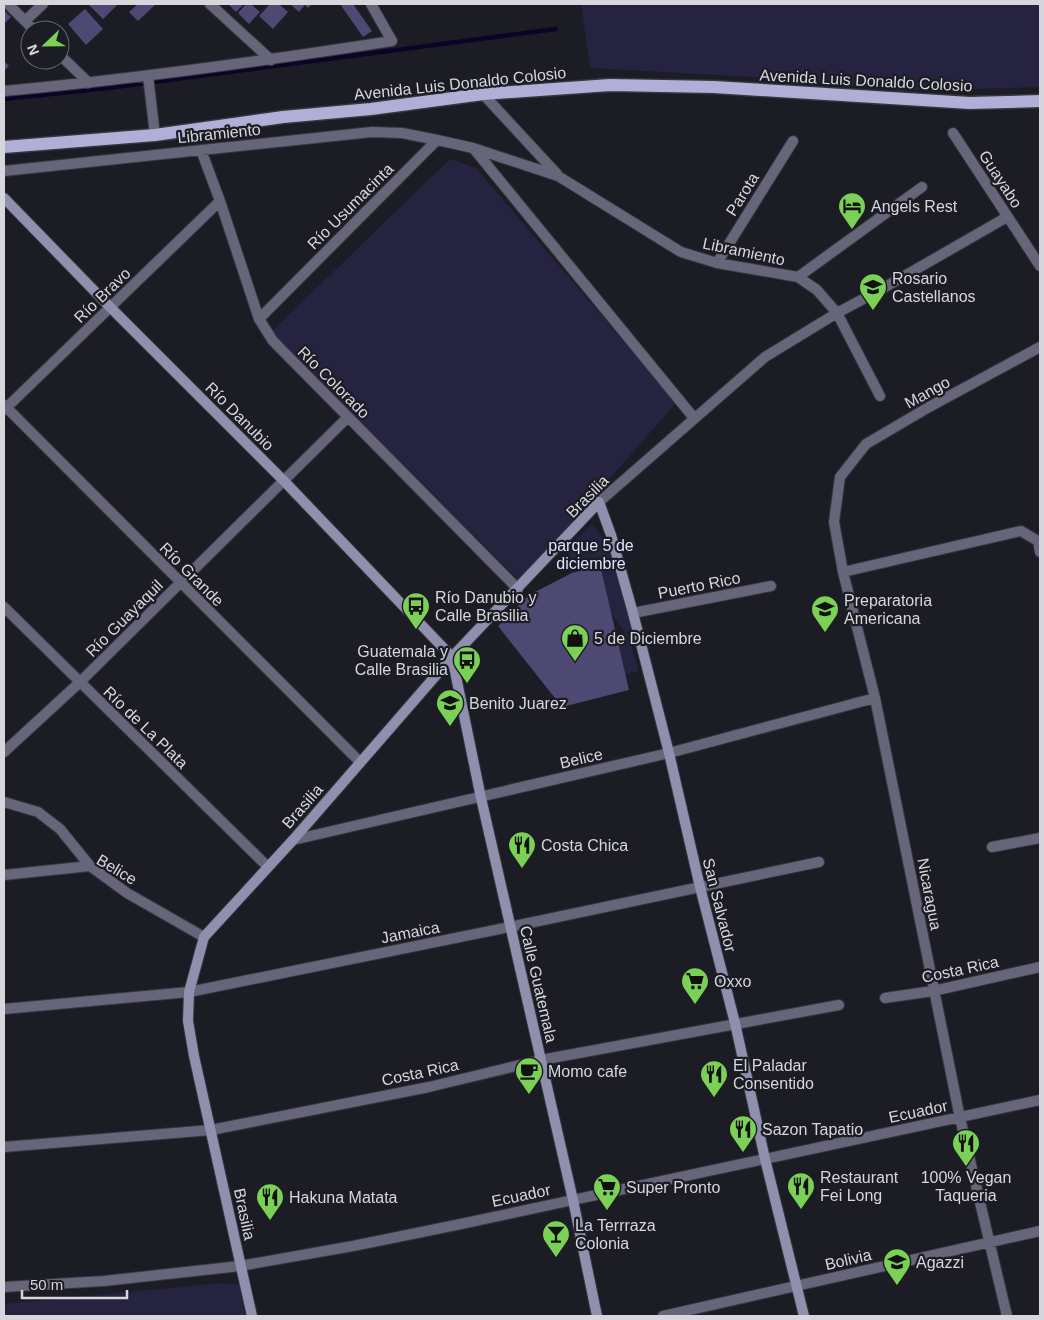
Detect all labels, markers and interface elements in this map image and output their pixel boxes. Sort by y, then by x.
north arrow [20,20,70,70]
text: N [24,42,42,58]
street label: Avenida Luis Donaldo Colosio [353,64,567,103]
street label: Avenida Luis Donaldo Colosio [759,66,973,95]
street label: Libramiento [177,121,262,146]
street label: Guayabo [976,147,1025,211]
street label: Río Usumacinta [304,160,397,253]
street label: Parota [723,170,762,219]
hotel icon: Angels Rest [837,191,867,230]
place label: Angels Rest [871,198,958,215]
street label: Libramiento [701,234,787,269]
street label: Río Bravo [71,264,134,326]
place label: Rosario Castellanos [892,270,976,305]
school or university icon: Rosario Castellanos [858,272,888,311]
street label: Río Colorado [294,343,373,422]
street label: Mango [902,373,953,412]
street label: Río Danubio [202,379,277,454]
street label: Brasilia [563,472,612,521]
park label: parque 5 de diciembre [548,537,634,572]
street label: Río Grande [156,539,227,610]
street label: Puerto Rico [656,569,742,602]
street label: Río Guayaquil [82,576,166,660]
place label: Río Danubio y Calle Brasilia [435,589,536,624]
bus stop icon: Río Danubio y Calle Brasilia [401,591,431,630]
place label: Preparatoria Americana [844,592,932,627]
school or university icon: Preparatoria Americana [810,594,840,633]
shop icon: 5 de Diciembre [560,623,590,662]
place label: 5 de Diciembre [594,630,702,647]
place label: Guatemala y Calle Brasilia [355,643,448,678]
bus stop icon: Guatemala y Calle Brasilia [452,645,482,684]
street label: Río de La Plata [100,683,191,772]
school or university icon: Benito Juarez [435,688,465,727]
place label: Benito Juarez [469,695,567,712]
street label: Belice [558,745,604,772]
street label: Brasilia [279,781,326,832]
restaurant icon: Costa Chica [507,830,537,869]
place label: Costa Chica [541,837,628,854]
street label: Belice [94,851,140,888]
street label: San Salvador [700,856,740,954]
street label: Nicaragua [914,857,945,932]
street label: Jamaica [379,918,441,947]
street label: Calle Guatemala [517,924,560,1044]
street label: Costa Rica [920,953,1000,986]
supermarket icon: Oxxo [680,966,710,1005]
place label: Oxxo [714,973,751,990]
street label: Costa Rica [380,1056,460,1089]
cafe icon: Momo cafe [514,1056,544,1095]
place label: El Paladar Consentido [733,1057,814,1092]
restaurant icon: El Paladar Consentido [699,1059,729,1098]
place label: Momo cafe [548,1063,627,1080]
street label: Ecuador [887,1097,950,1126]
restaurant icon: Sazon Tapatio [728,1114,758,1153]
place label: Sazon Tapatio [762,1121,863,1138]
restaurant icon: 100% Vegan Taqueria [951,1128,981,1167]
place label: Restaurant Fei Long [820,1169,899,1204]
place label: 100% Vegan Taqueria [921,1169,1011,1204]
restaurant icon: Restaurant Fei Long [786,1171,816,1210]
supermarket icon: Super Pronto [592,1172,622,1211]
place label: Super Pronto [626,1179,720,1196]
street label: Ecuador [490,1181,553,1210]
restaurant icon: Hakuna Matata [255,1182,285,1221]
street label: Brasilia [231,1187,258,1242]
place label: Hakuna Matata [289,1189,398,1206]
place label: La Terrraza Colonia [575,1217,656,1252]
bar icon: La Terrraza Colonia [541,1219,571,1258]
street label: Bolivia [823,1246,873,1273]
school or university icon: Agazzi [882,1247,912,1286]
place label: Agazzi [916,1254,964,1271]
scale bar [22,1268,128,1300]
text: 50 m [30,1276,63,1293]

